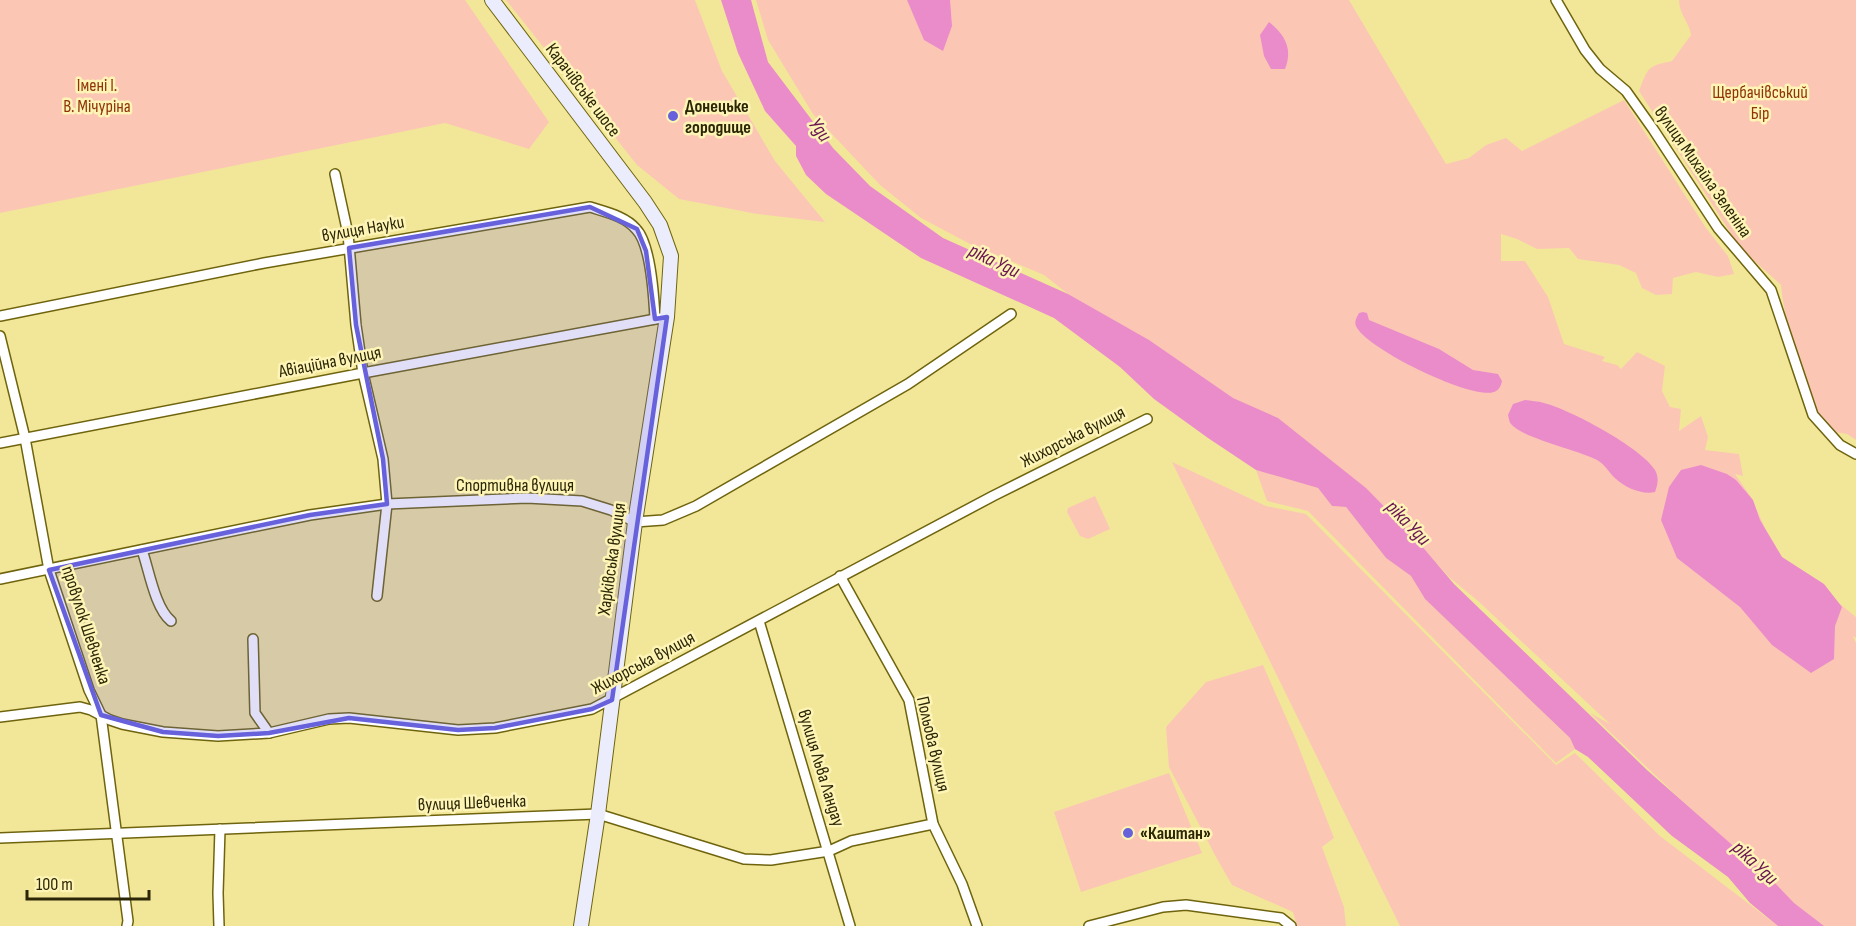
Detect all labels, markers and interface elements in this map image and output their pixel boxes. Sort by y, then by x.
street label: Карачівське шосе [541,39,625,141]
park label: Імені І. В. Мічуріна [63,75,131,117]
park label: Щербачівський Бір [1712,82,1808,124]
place label: Донецьке городище [685,96,751,138]
street label: вулиця Михайла Зеленіна [1650,102,1756,242]
marker: Донецьке городище [666,109,680,123]
water label: Уди [803,113,837,147]
street label: вулиця Науки [320,211,406,247]
water label: ріка Уди [964,238,1024,284]
street label: Авіаційна вулиця [276,342,383,382]
street label: Жихорська вулиця [1017,402,1129,472]
street label: Спортивна вулиця [456,475,574,496]
water label: ріка Уди [1380,495,1436,551]
street label: Харківська вулиця [594,502,630,617]
street label: провулок Шевченка [57,563,115,687]
street label: Жихорська вулиця [588,627,698,699]
street label: Польова вулиця [912,694,954,794]
street label: вулиця Льва Ландау [793,707,849,829]
street label: вулиця Шевченка [418,791,527,815]
place label: «Каштан» [1140,823,1211,844]
marker: «Каштан» [1121,826,1135,840]
water label: ріка Уди [1726,835,1783,891]
scale bar [27,863,148,901]
text: 100 m [36,874,73,895]

